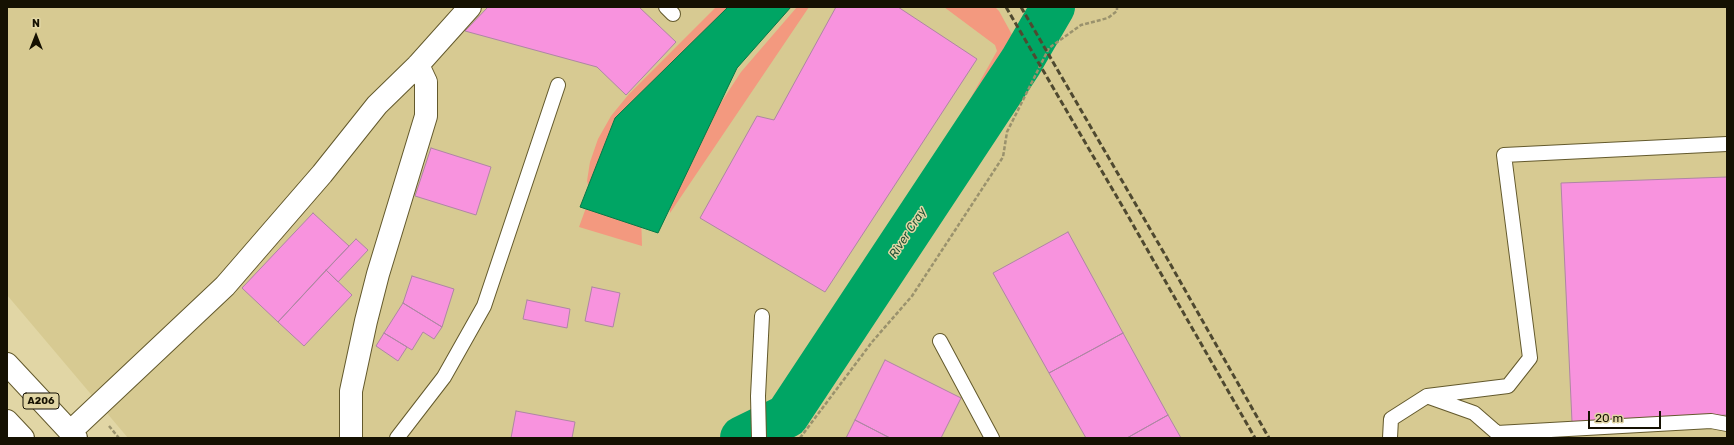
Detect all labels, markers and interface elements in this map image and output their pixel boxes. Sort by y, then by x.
north arrow [16,16,56,56]
text: N [32,17,40,30]
water label: River Cray [886,205,930,261]
road number: A206 [23,393,59,409]
scale bar [1590,403,1663,429]
text: 20 m [1595,411,1623,425]

